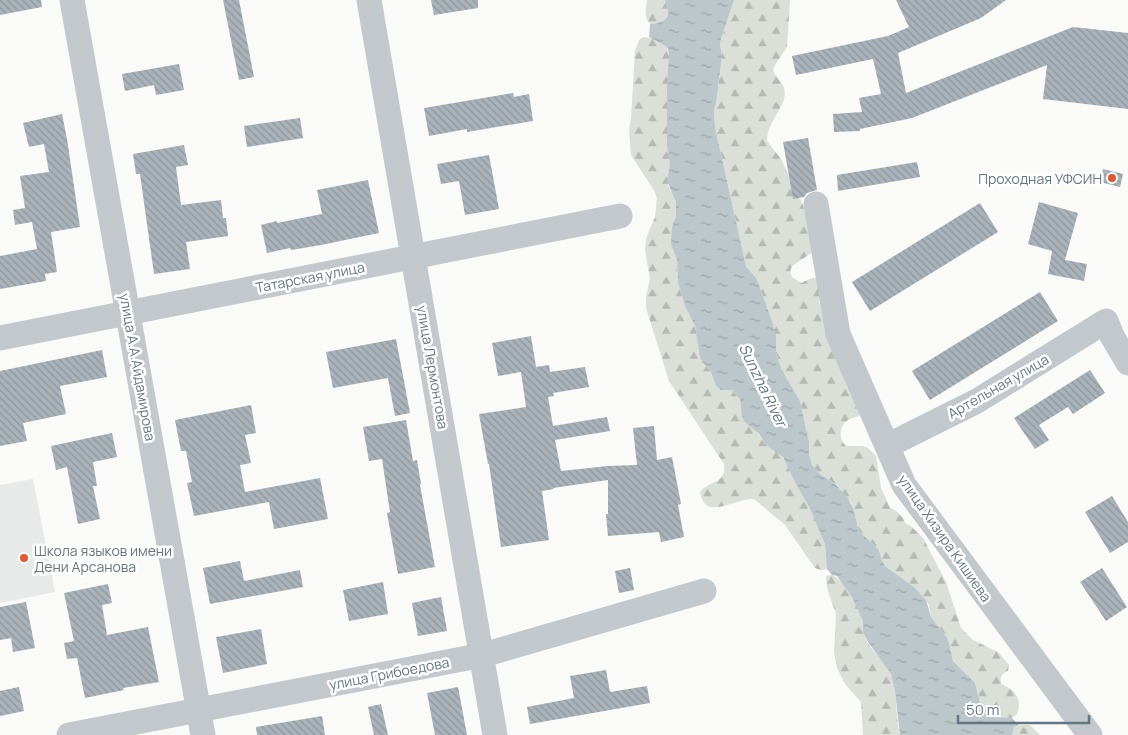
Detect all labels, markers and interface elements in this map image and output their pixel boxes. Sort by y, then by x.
place label: Проходная УФСИН [978,169,1102,188]
marker: Проходная УФСИН [1106,172,1118,184]
street label: Татарская улица [254,257,366,297]
street label: улица А.А.Айдамирова [116,292,160,442]
street label: улица Лермонтова [413,304,453,430]
water label: Sunzha River [734,340,793,432]
street label: Артельная улица [944,349,1052,423]
street label: улица Хизира Кишиева [894,471,996,605]
place label: Школа языков имени Дени Арсанова [34,541,172,576]
marker: Школа языков имени Дени Арсанова [18,552,30,564]
street label: улица Грибоедова [327,652,451,694]
scale bar [958,692,1089,724]
text: 50 m [966,699,1000,720]

